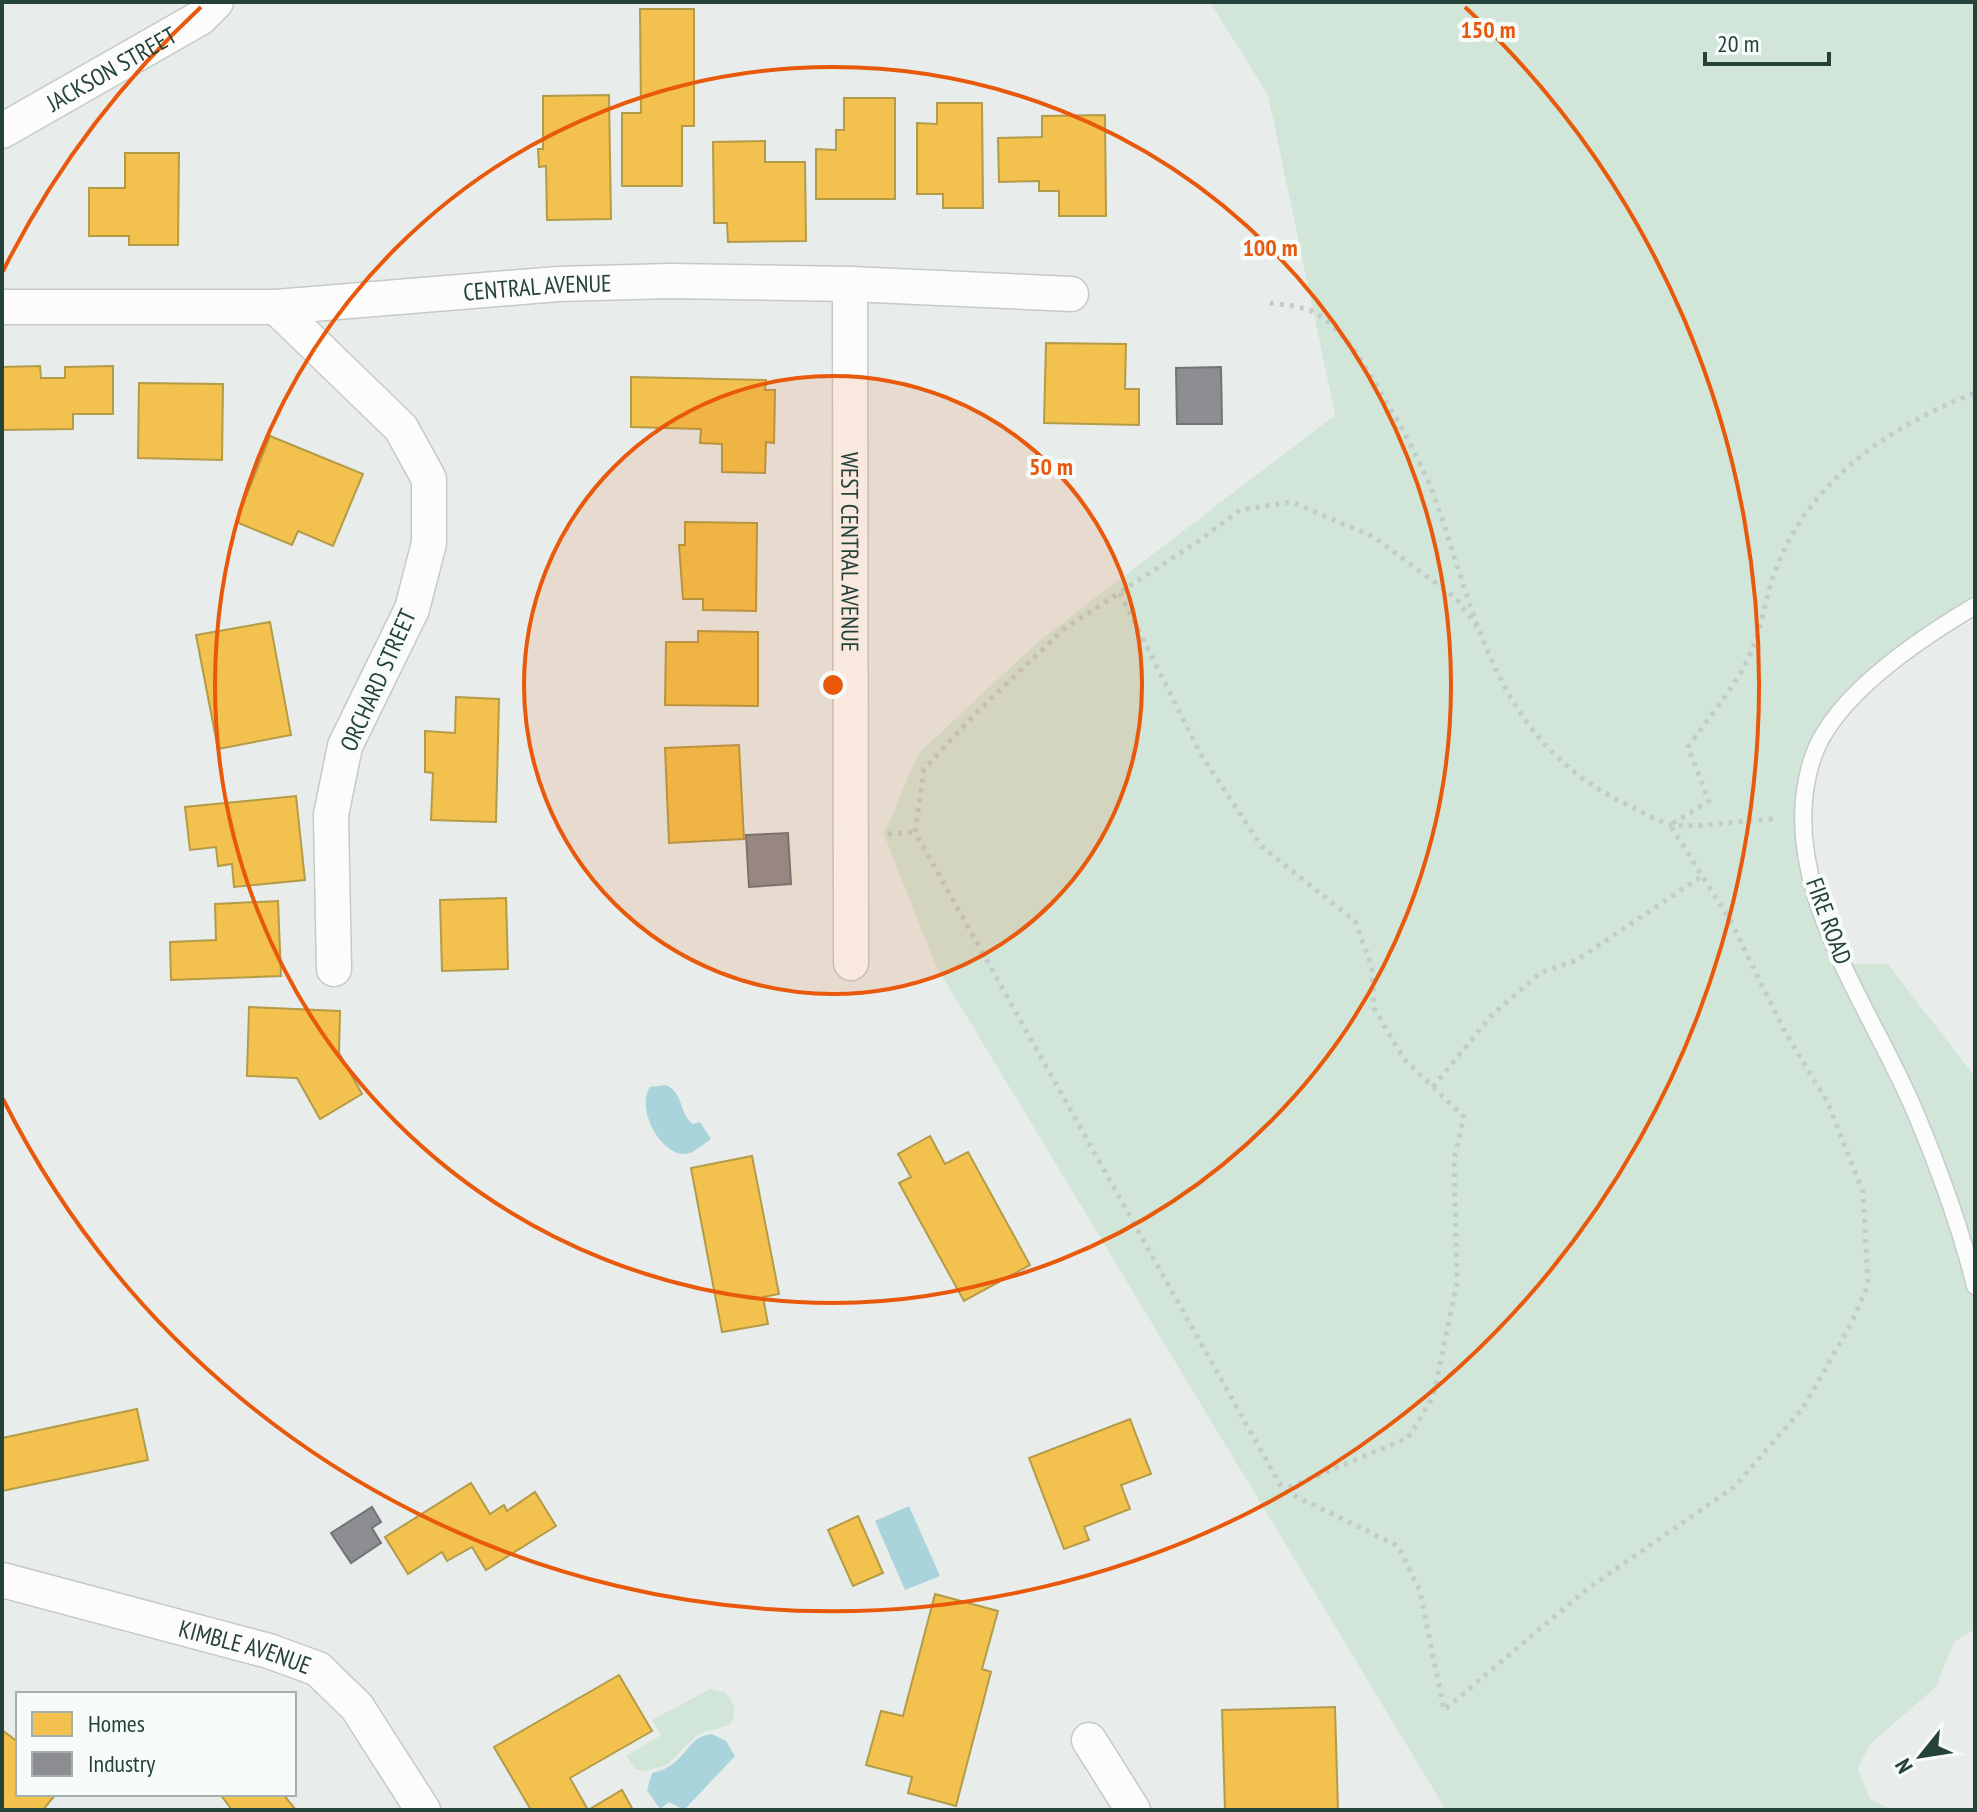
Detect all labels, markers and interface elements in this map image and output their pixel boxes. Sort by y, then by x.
text: 150 m [1460,14,1516,45]
scale bar [1705,16,1829,66]
street label: JACKSON STREET [40,19,182,118]
text: 20 m [1717,28,1759,59]
text: 100 m [1242,232,1298,263]
street label: CENTRAL AVENUE [462,267,612,307]
text: 50 m [1029,451,1073,482]
street label: WEST CENTRAL AVENUE [835,452,866,652]
street label: ORCHARD STREET [333,604,423,756]
centre of rings [819,671,847,699]
street label: FIRE ROAD [1799,873,1859,969]
street label: KIMBLE AVENUE [176,1612,316,1681]
legend [16,1692,296,1796]
text: Homes [88,1708,145,1739]
north arrow [1881,1716,1961,1796]
text: Industry [88,1748,155,1779]
text: N [1889,1754,1919,1778]

